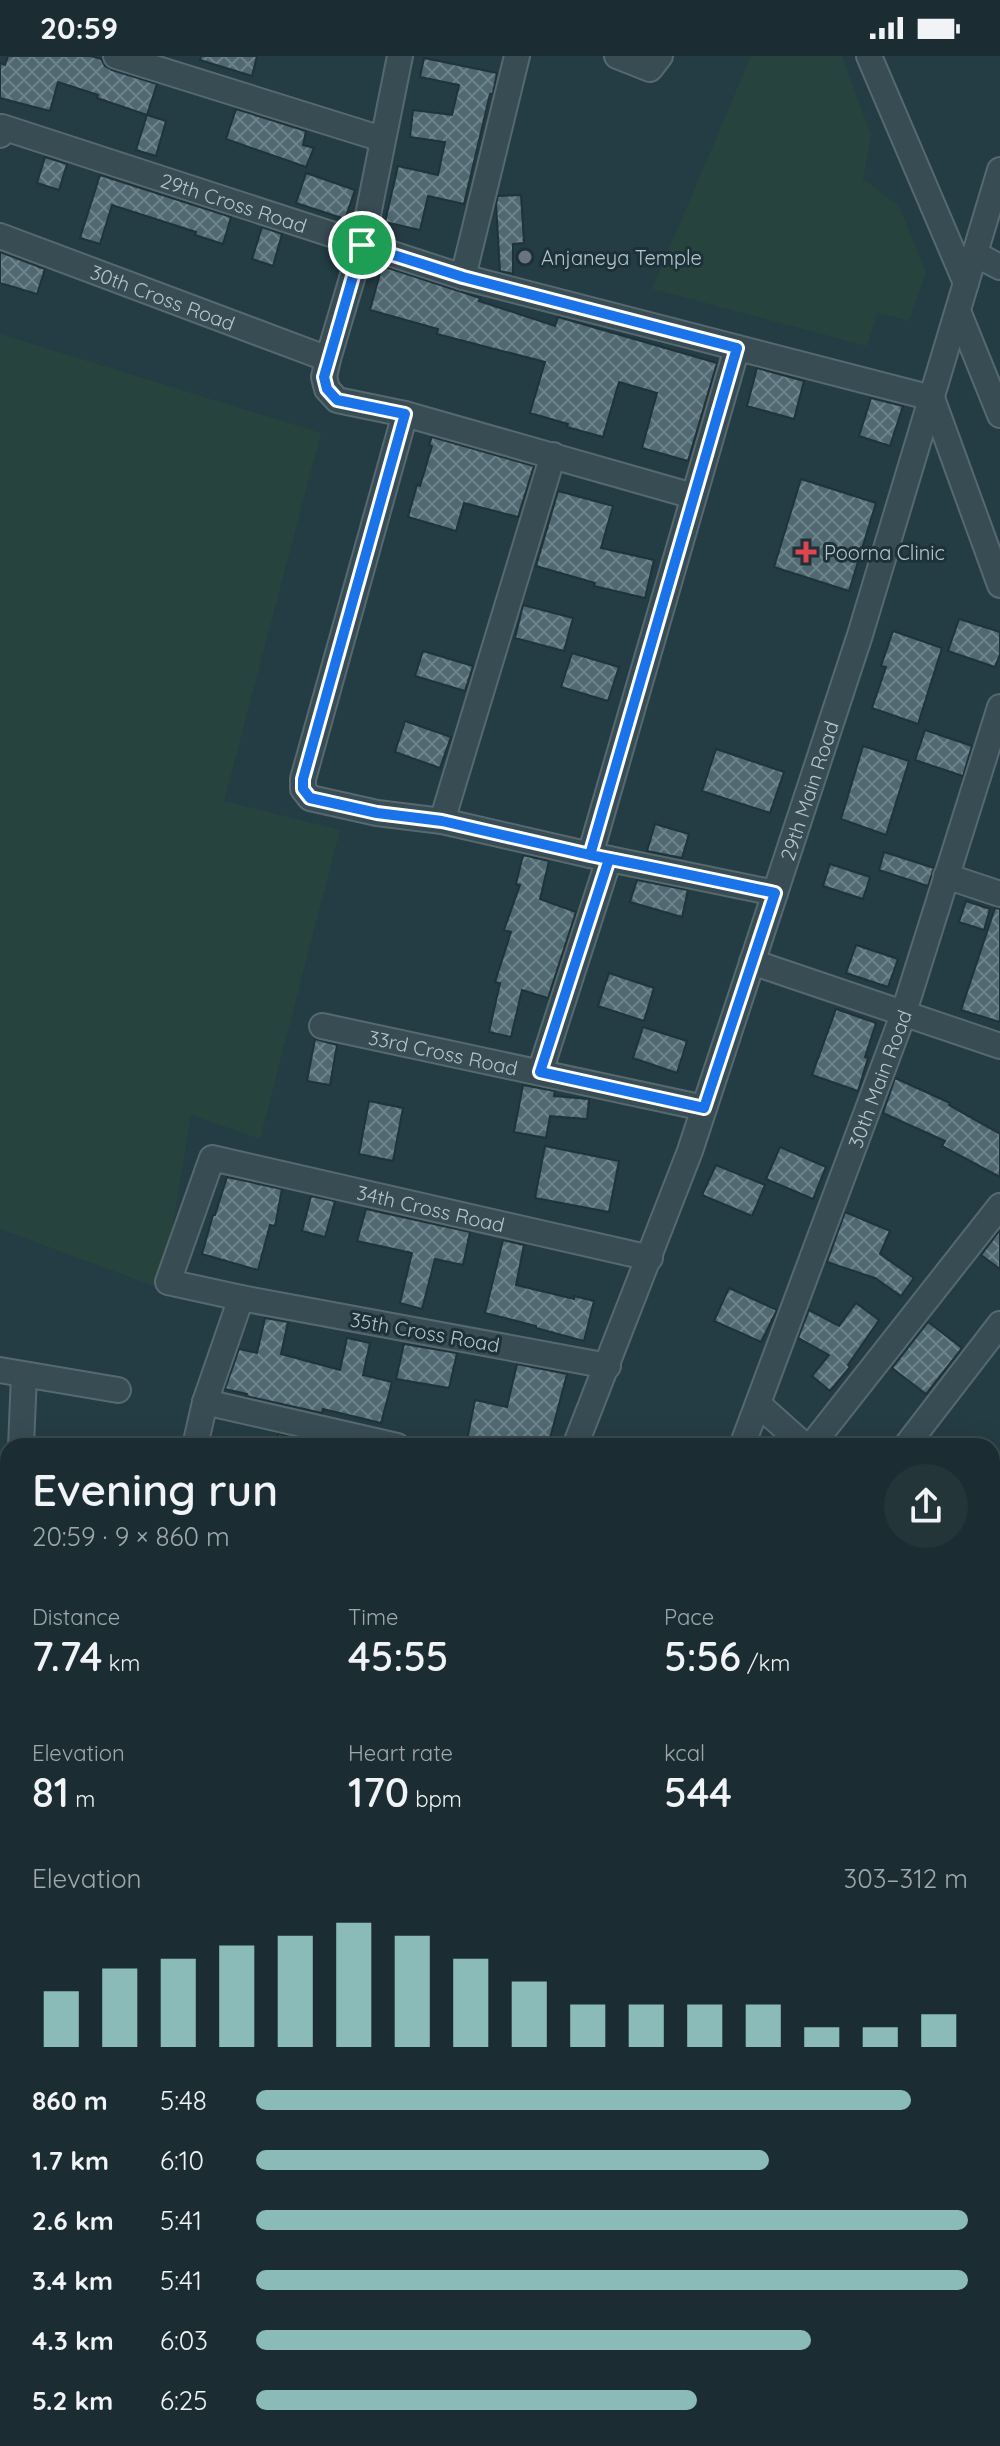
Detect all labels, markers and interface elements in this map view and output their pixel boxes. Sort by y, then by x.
text: 20:59 [40,9,118,47]
street label: 29th Cross Road [158,167,310,238]
pin [328,211,396,279]
icon: arrive [340,223,384,267]
place label: Anjaneya Temple [541,245,702,270]
marker: Anjaneya Temple [516,248,534,266]
street label: 30th Cross Road [87,259,239,336]
place label: Poorna Clinic [824,540,945,565]
marker: Poorna Clinic [795,541,817,563]
street label: 29th Main Road [774,718,843,864]
street label: 30th Main Road [842,1006,916,1151]
street label: 33rd Cross Road [366,1024,520,1080]
street label: 34th Cross Road [354,1179,507,1237]
street label: 35th Cross Road [348,1307,502,1357]
text: Evening run [32,1462,278,1517]
button: share [884,1464,968,1548]
text: 20:59 · 9 × 860 m [32,1520,230,1553]
text: Distance [32,1603,120,1631]
text: Time [348,1603,399,1631]
text: Pace [664,1603,714,1631]
text: 7.74 [32,1631,102,1681]
text: 45:55 [348,1631,449,1681]
text: 5:56 [664,1631,741,1681]
text: km [102,1649,140,1677]
text: /km [741,1649,790,1677]
text: Elevation [32,1739,125,1767]
text: Heart rate [348,1739,453,1767]
text: kcal [664,1739,705,1767]
text: 81 [32,1767,69,1817]
text: 170 [348,1767,409,1817]
text: 544 [664,1767,732,1817]
text: m [69,1785,95,1813]
text: bpm [409,1785,462,1813]
text: Elevation [32,1862,142,1895]
text: 303–312 m [844,1862,968,1895]
text: 860 m [32,2084,108,2117]
text: 5:48 [160,2084,207,2117]
text: 1.7 km [32,2144,109,2177]
text: 6:10 [160,2144,204,2177]
text: 2.6 km [32,2204,114,2237]
text: 5:41 [160,2204,202,2237]
text: 3.4 km [32,2264,113,2297]
text: 5:41 [160,2264,202,2297]
text: 4.3 km [32,2324,114,2357]
text: 6:03 [160,2324,208,2357]
text: 5.2 km [32,2384,113,2417]
text: 6:25 [160,2384,207,2417]

